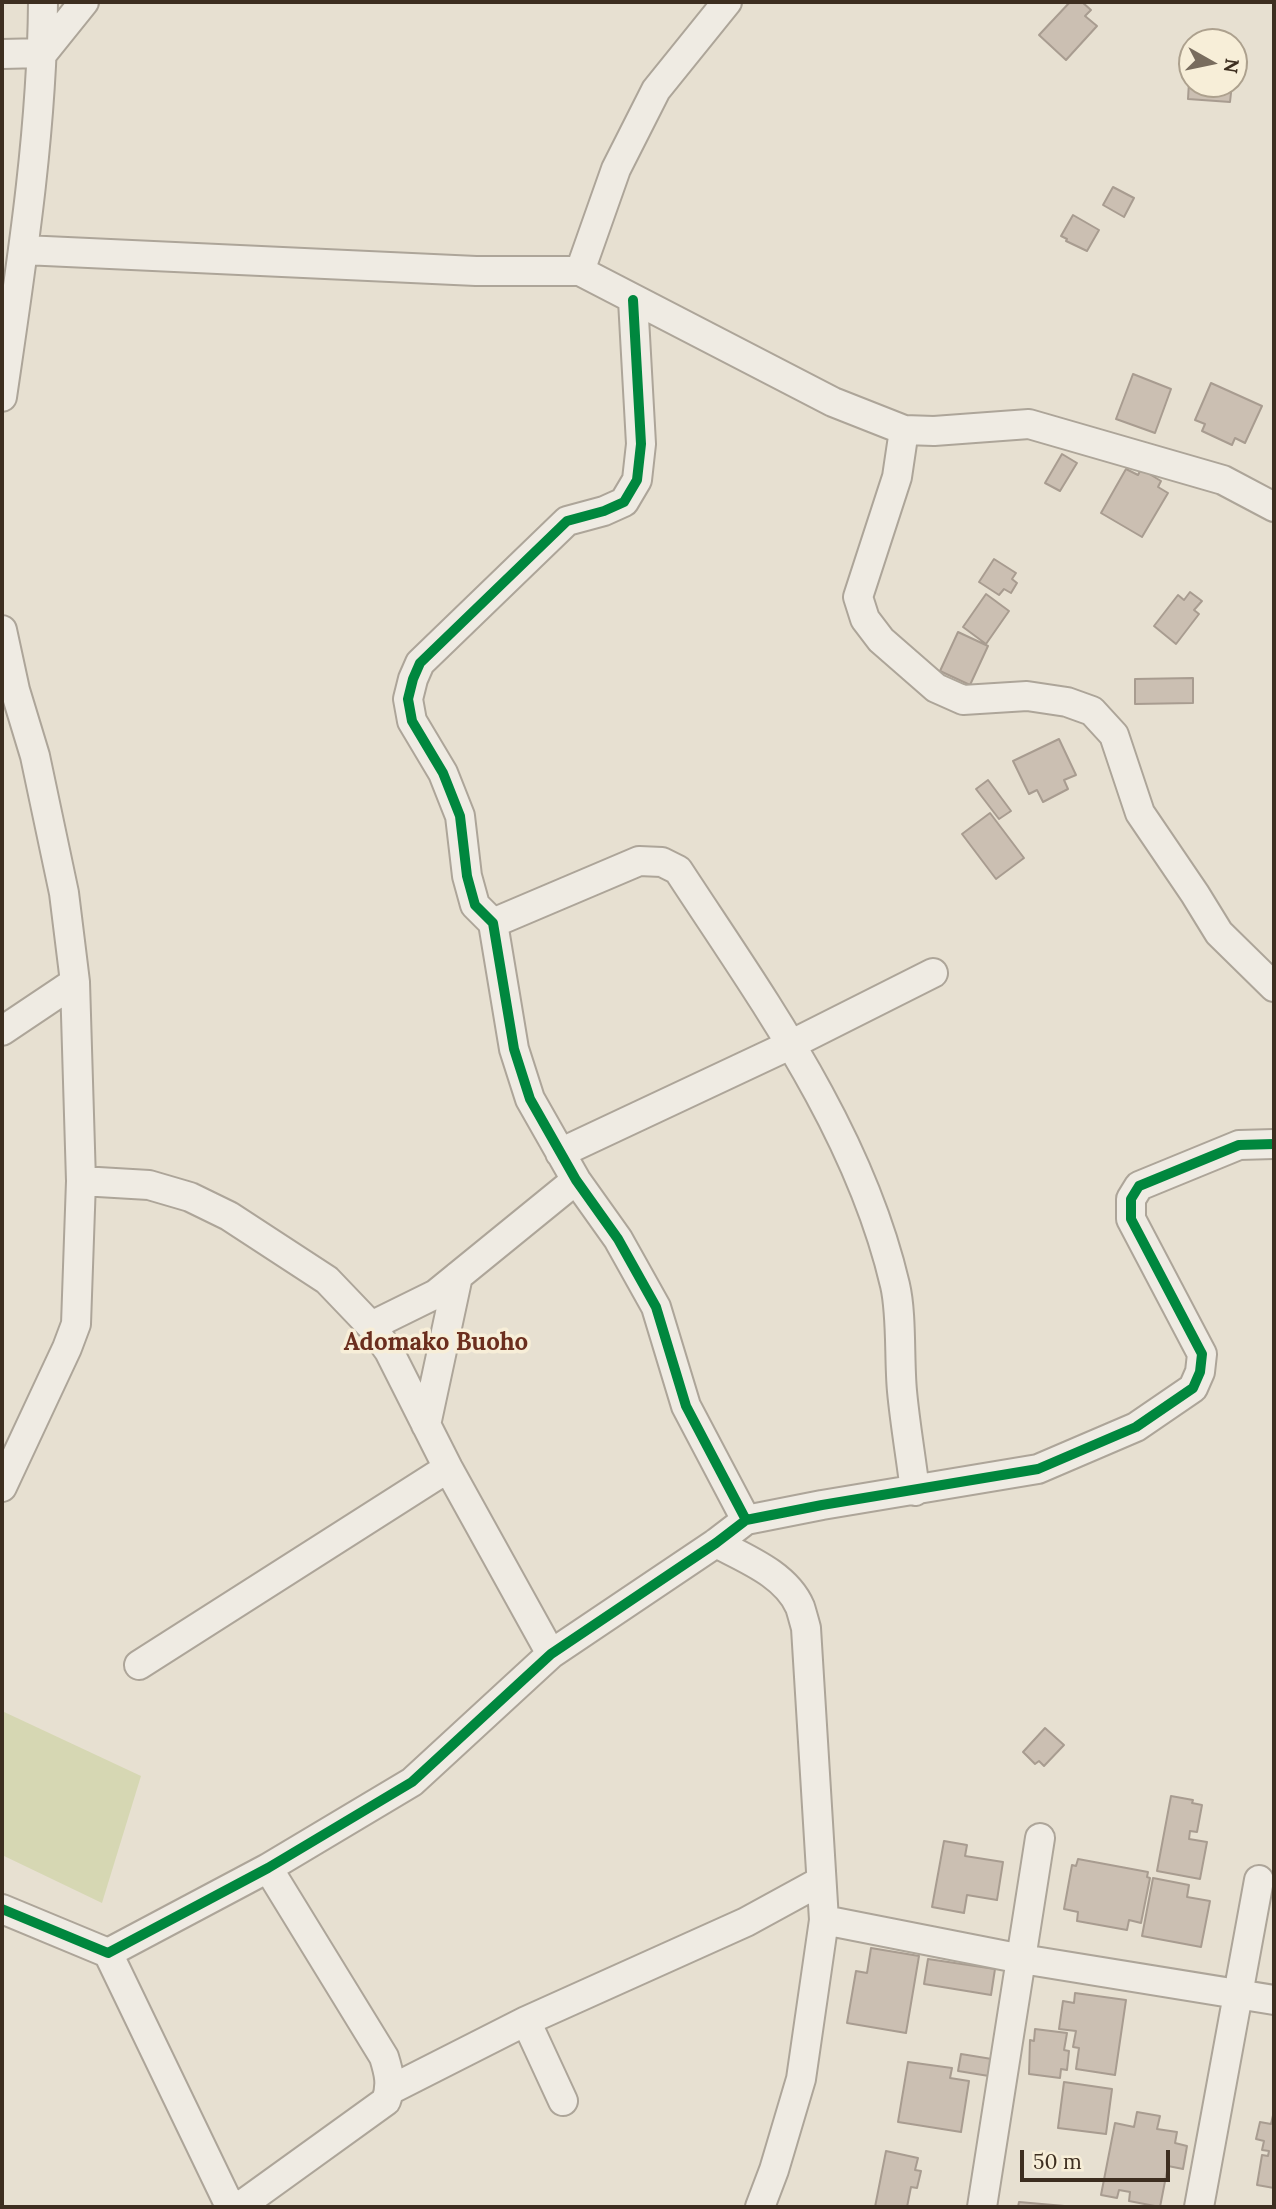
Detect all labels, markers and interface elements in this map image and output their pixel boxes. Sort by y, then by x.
north arrow [1178,28,1248,98]
text: N [1219,57,1245,75]
district label: Adomako Buoho [344,1329,528,1357]
scale bar [1024,2136,1174,2180]
text: 50 m [1033,2148,1082,2175]

